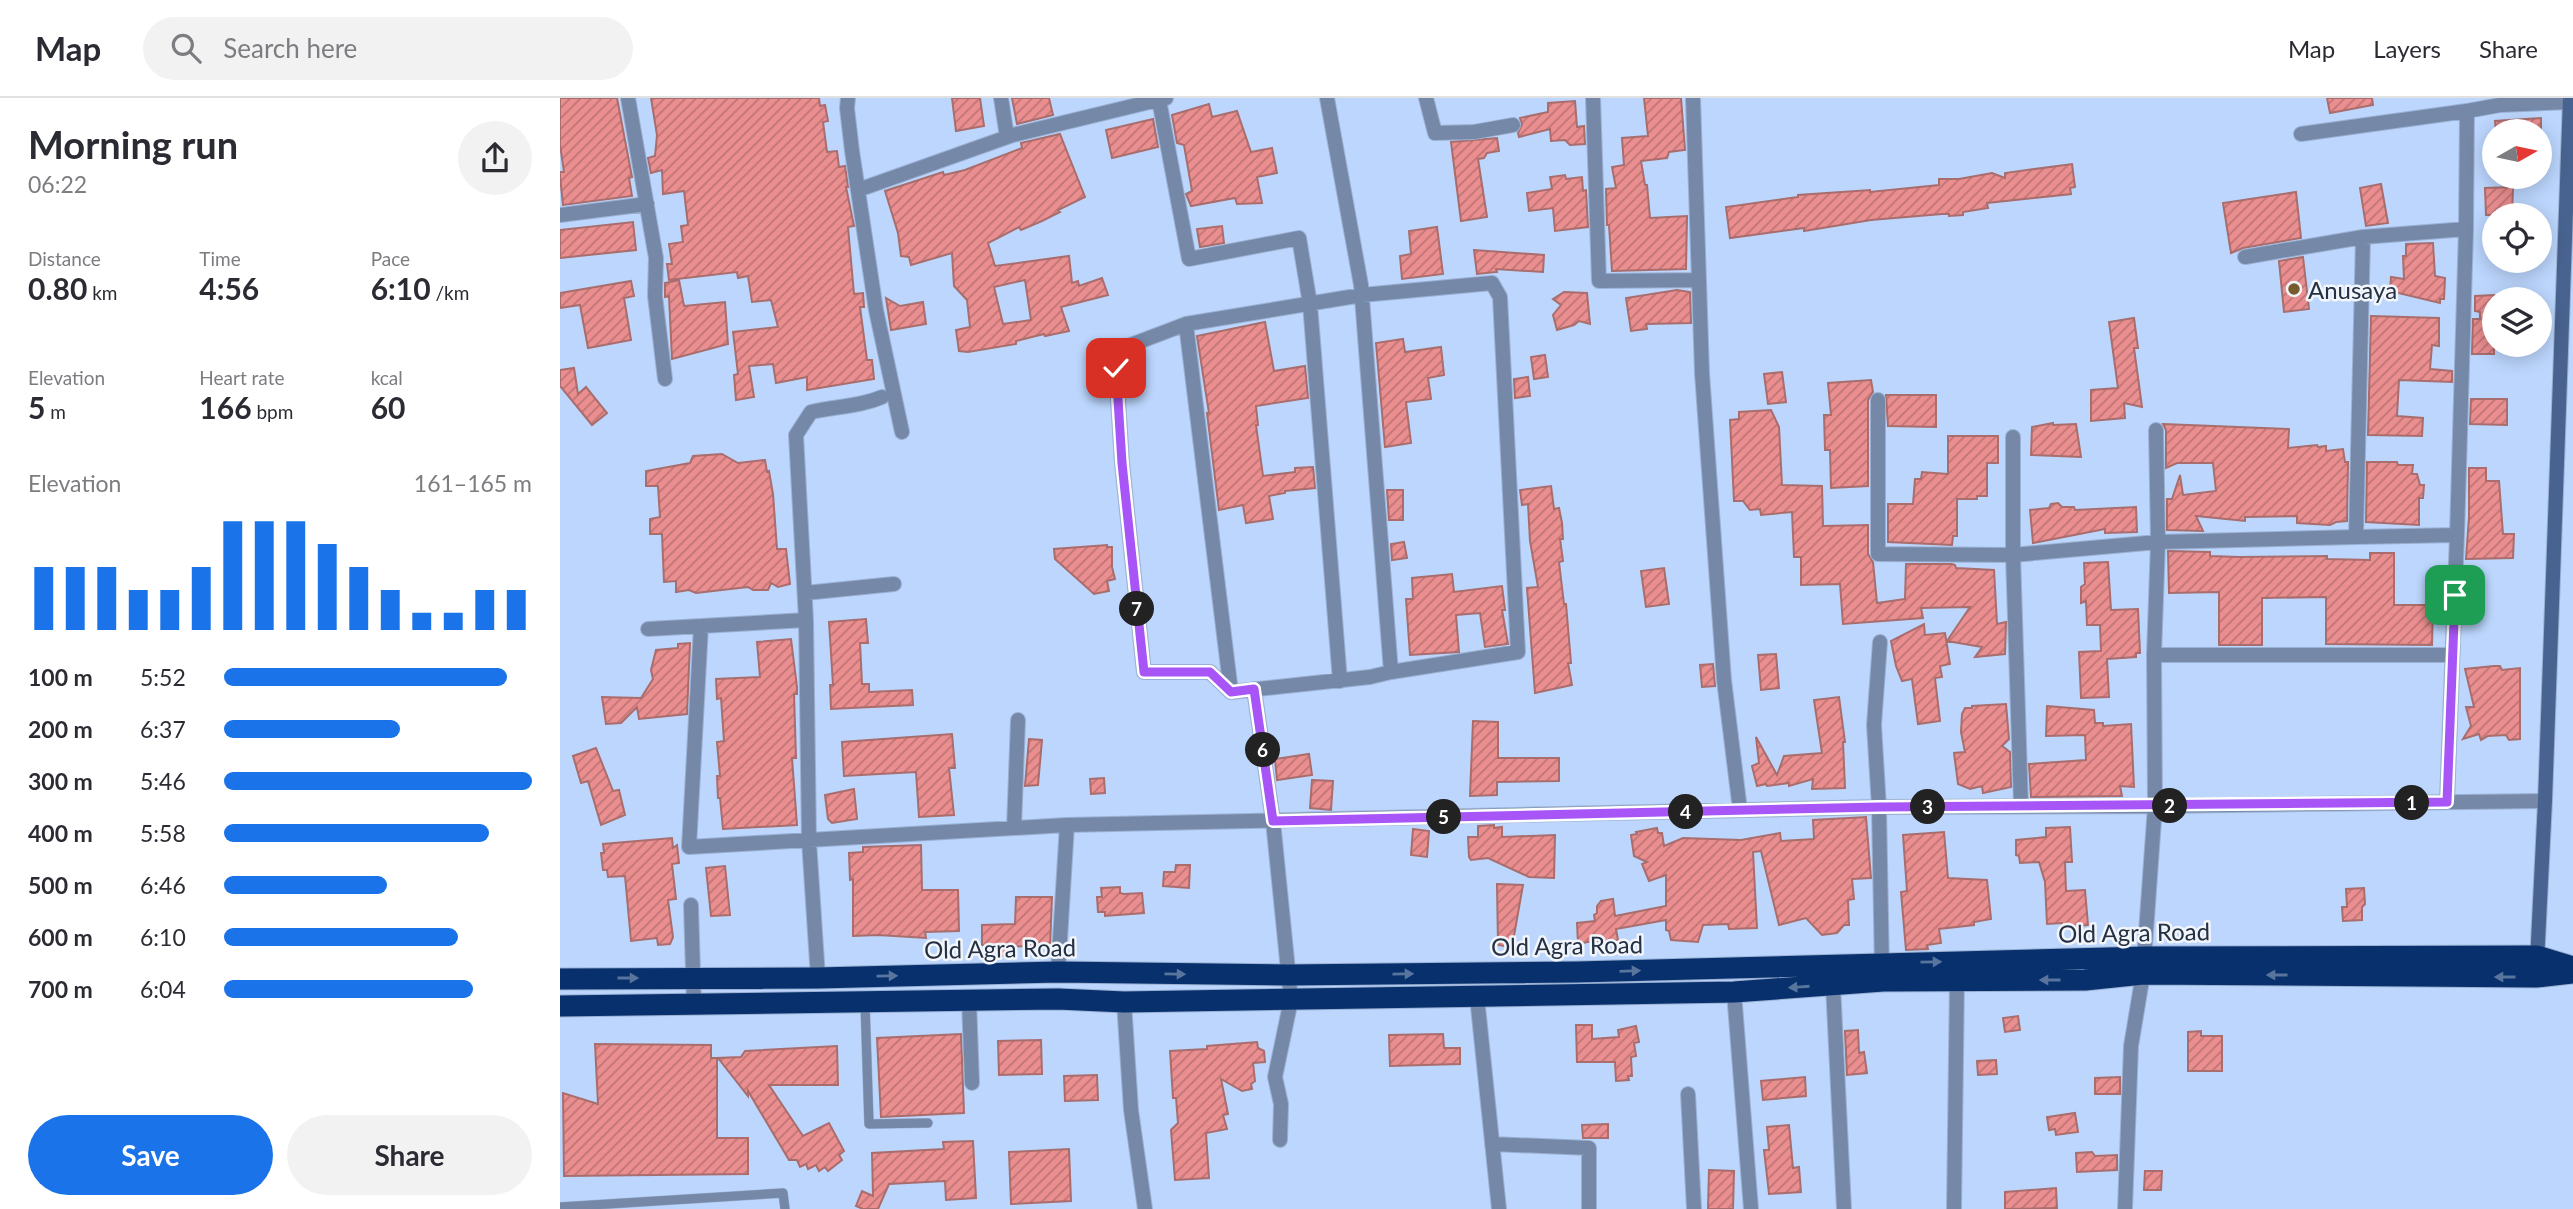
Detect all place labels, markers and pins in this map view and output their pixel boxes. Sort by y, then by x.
place label: Anusaya [2308,275,2397,304]
marker: Anusaya [2286,281,2302,297]
pin [1086,338,1146,398]
pin [2425,565,2485,625]
pin: 7 [1120,592,1154,626]
pin: 6 [1246,732,1280,768]
pin: 1 [2394,786,2430,820]
pin: 2 [2152,788,2188,824]
pin: 3 [1910,790,1946,824]
pin: 4 [1668,794,1704,830]
pin: 5 [1426,800,1462,834]

